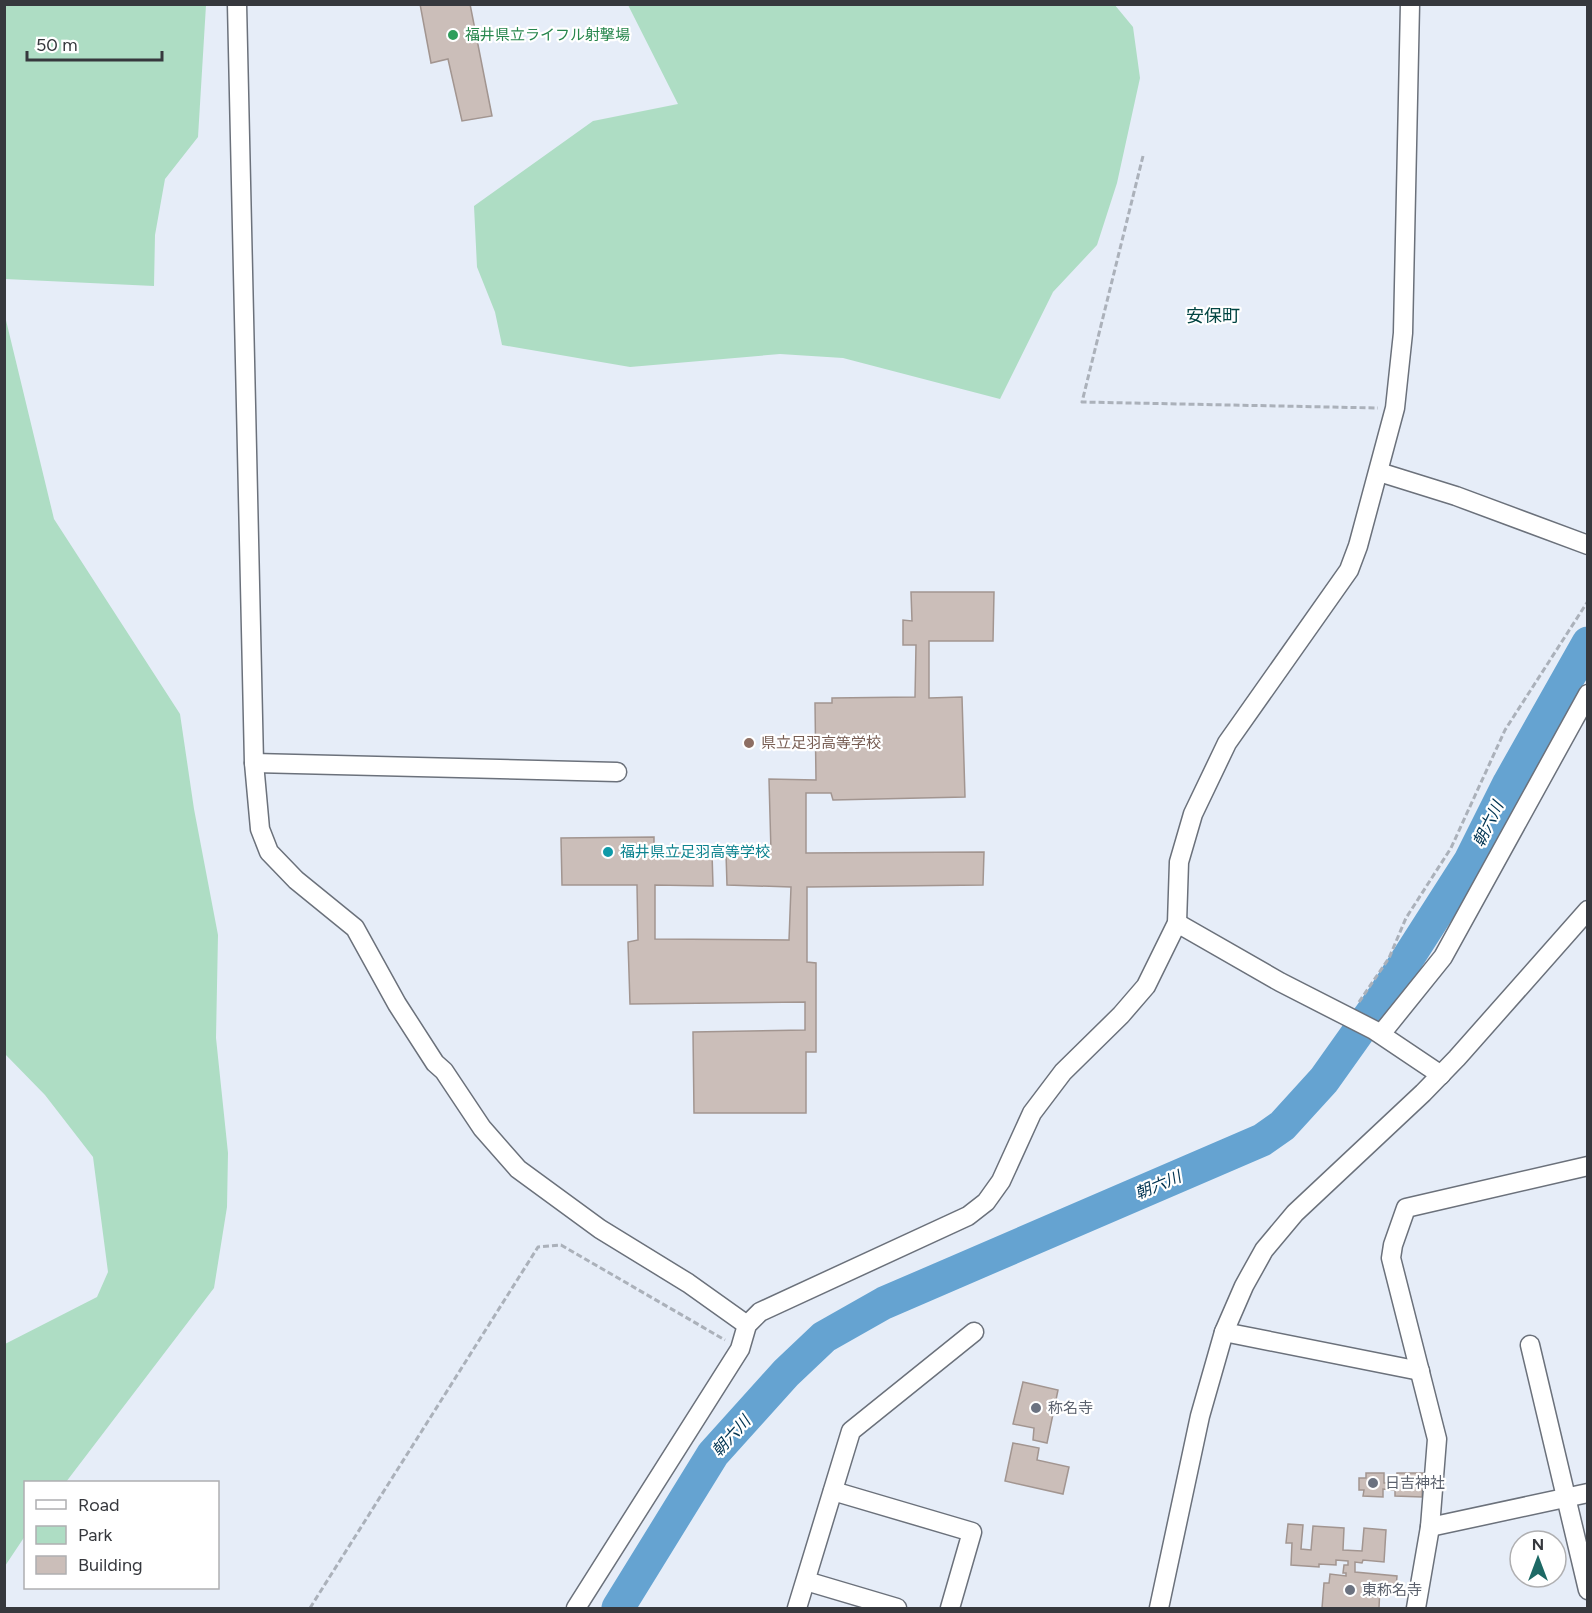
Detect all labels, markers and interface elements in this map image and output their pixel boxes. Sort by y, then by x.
scale bar [27,24,162,62]
place label: 福井県立ライフル射撃場 [465,26,630,44]
marker: 福井県立ライフル射撃場 [446,28,460,42]
text: 50 m [36,34,78,56]
district label: 安保町 [1186,305,1240,327]
place label: 県立足羽高等学校 [761,734,881,752]
marker: 県立足羽高等学校 [742,736,756,750]
water label: 朝六川 [1469,796,1508,850]
place label: 福井県立足羽高等学校 [620,843,770,861]
marker: 福井県立足羽高等学校 [601,845,615,859]
water label: 朝六川 [1132,1166,1186,1203]
place label: 称名寺 [1048,1399,1093,1417]
marker: 称名寺 [1029,1401,1043,1415]
water label: 朝六川 [708,1410,755,1460]
place label: 日吉神社 [1385,1474,1445,1492]
marker: 日吉神社 [1366,1476,1380,1490]
legend [24,1481,219,1589]
text: Road [78,1494,119,1516]
text: Park [78,1524,113,1546]
north arrow [1508,1529,1568,1589]
text: N [1532,1535,1544,1554]
text: Building [78,1554,143,1576]
place label: 東称名寺 [1362,1581,1422,1599]
marker: 東称名寺 [1343,1583,1357,1597]

